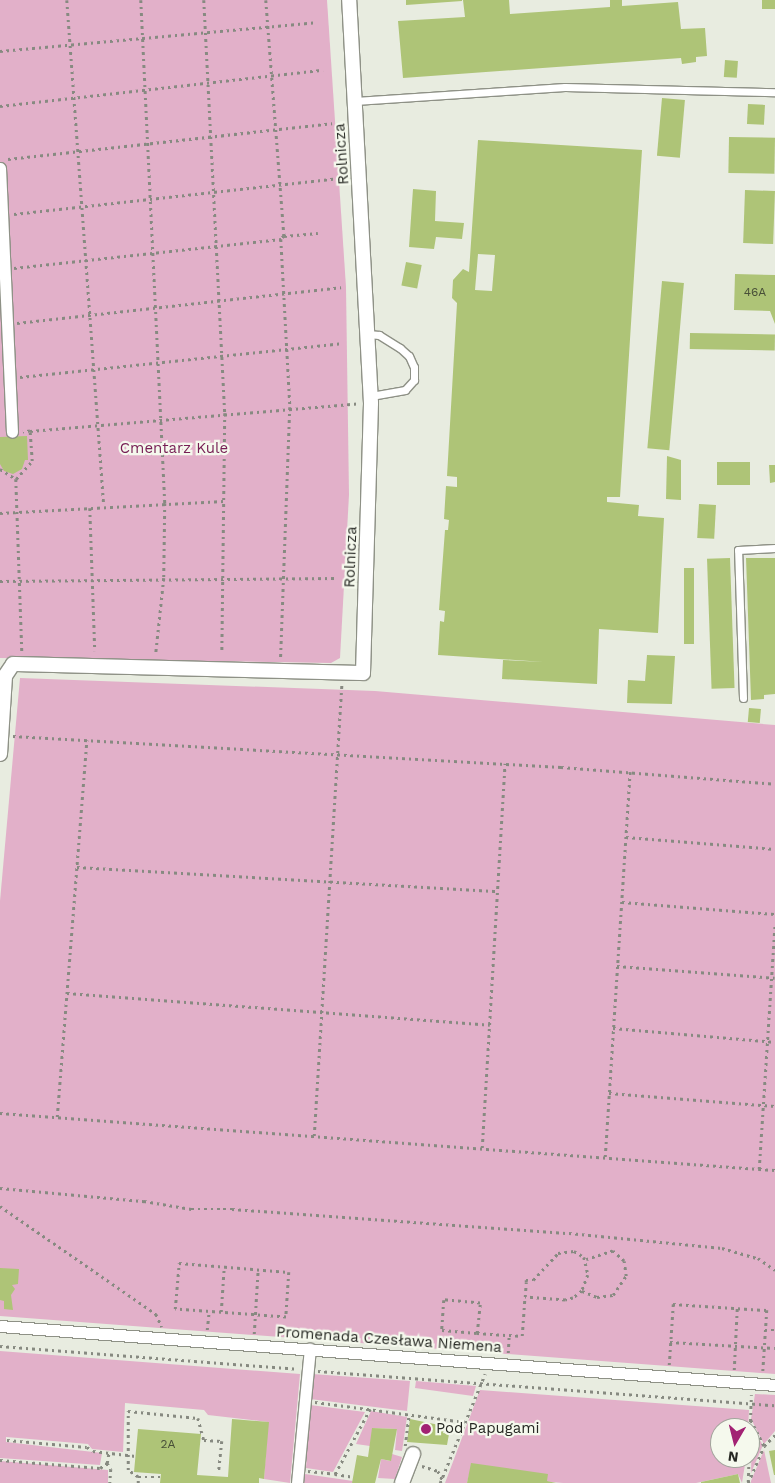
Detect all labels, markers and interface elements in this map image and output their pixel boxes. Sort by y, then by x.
street label: Rolnicza [331,123,353,185]
house number: 46A [744,286,766,300]
park label: Cmentarz Kule [120,440,228,458]
street label: Rolnicza [341,526,361,588]
street label: Promenada Czesława Niemena [275,1323,503,1357]
north arrow [710,1418,760,1468]
place label: Pod Papugami [436,1420,540,1438]
marker: Pod Papugami [420,1423,432,1435]
house number: 2A [161,1438,175,1452]
text: N [727,1448,739,1466]

